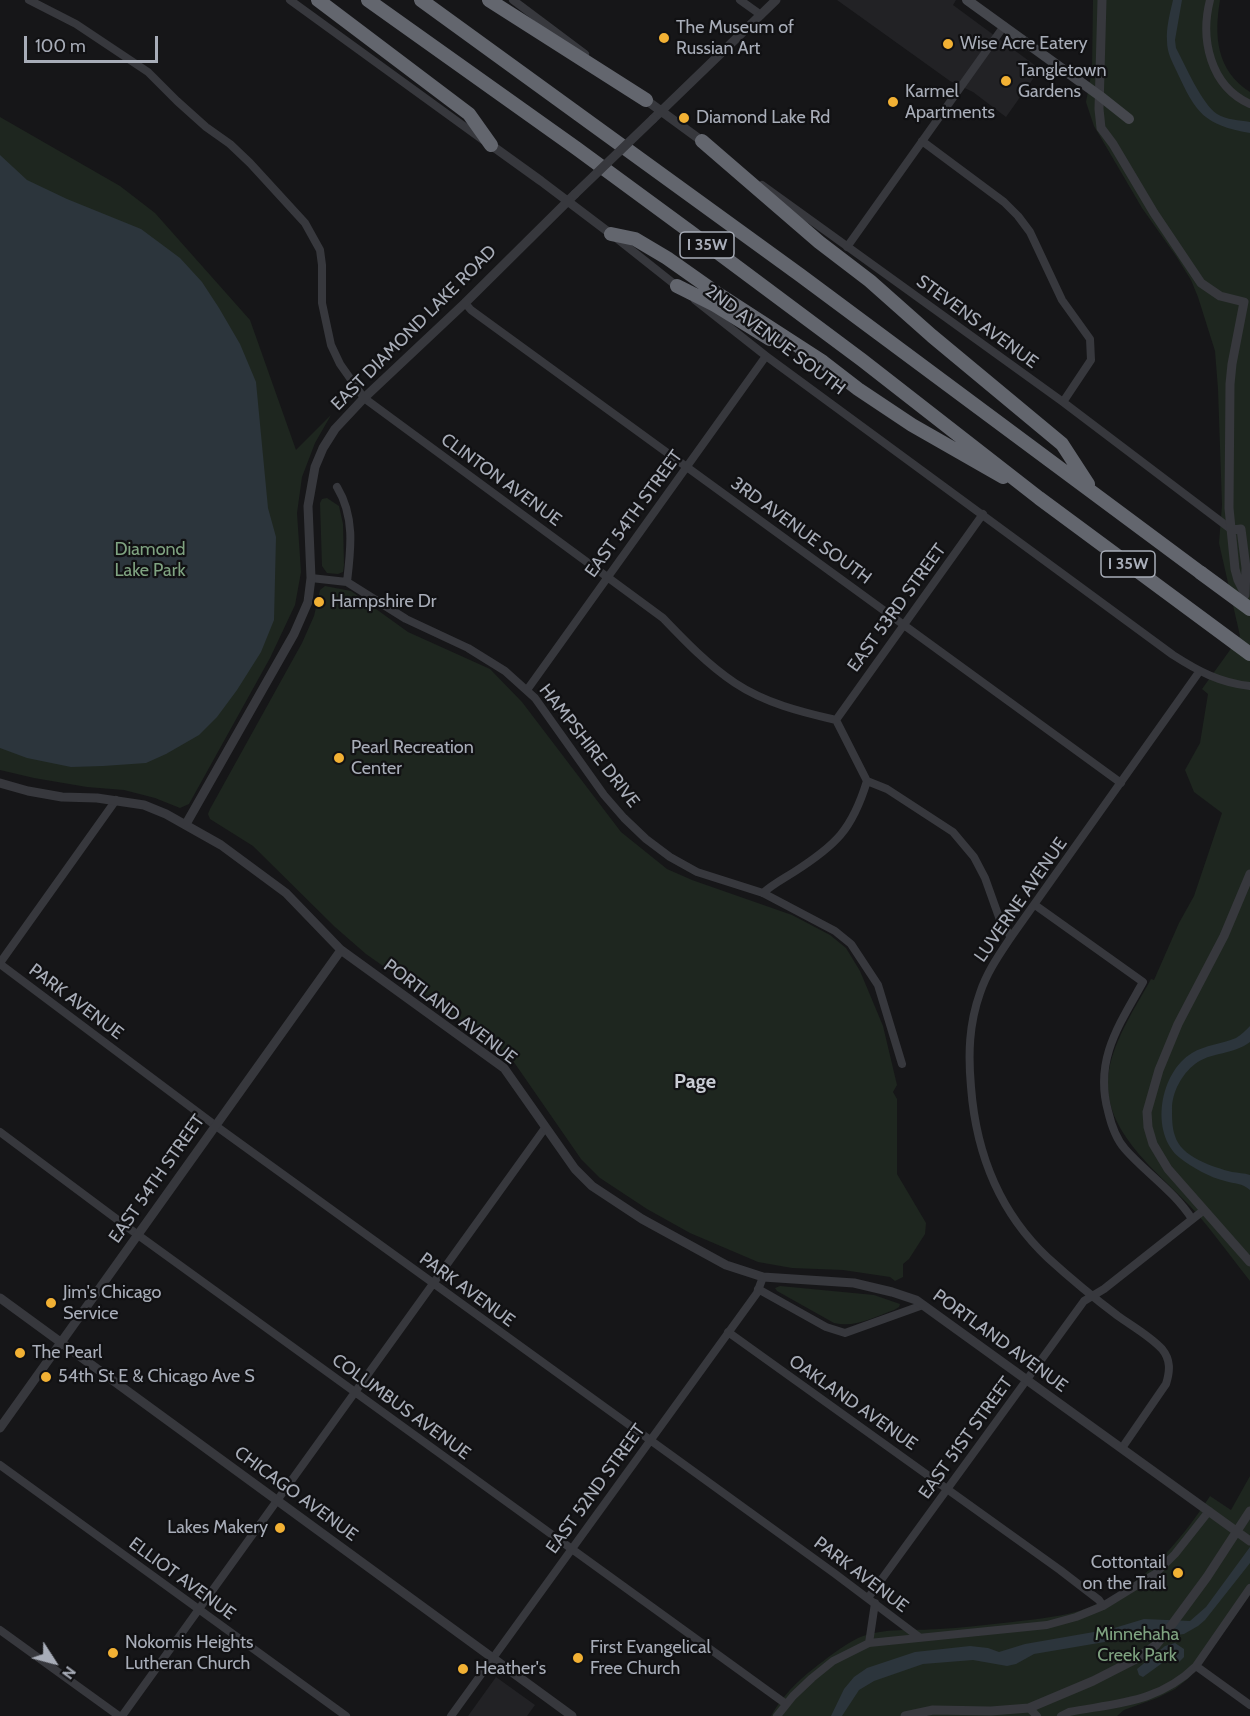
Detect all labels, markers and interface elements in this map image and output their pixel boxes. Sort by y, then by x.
place label: The Museum of Russian Art [676,17,794,60]
scale bar [27,24,160,62]
marker: The Museum of Russian Art [657,31,671,45]
place label: Wise Acre Eatery [960,33,1088,55]
text: 100 m [35,35,86,57]
marker: Wise Acre Eatery [941,37,955,51]
place label: Tangletown Gardens [1018,60,1106,103]
marker: Tangletown Gardens [999,74,1013,88]
place label: Karmel Apartments [905,81,995,124]
marker: Karmel Apartments [886,95,900,109]
place label: Diamond Lake Rd [696,107,830,129]
marker: Diamond Lake Rd [677,111,691,125]
road number: I 35W [680,232,734,258]
street label: EAST DIAMOND LAKE ROAD [327,241,501,415]
street label: STEVENS AVENUE [912,271,1042,373]
street label: 2ND AVENUE SOUTH [701,280,849,400]
street label: CLINTON AVENUE [436,429,566,531]
street label: EAST 54TH STREET [581,446,687,582]
street label: 3RD AVENUE SOUTH [727,473,875,589]
park label: Diamond Lake Park [114,539,186,582]
street label: EAST 53RD STREET [843,540,951,676]
road number: I 35W [1101,551,1155,577]
place label: Hampshire Dr [331,591,436,613]
marker: Hampshire Dr [312,595,326,609]
street label: HAMPSHIRE DRIVE [534,680,644,812]
place label: Pearl Recreation Center [351,737,474,780]
marker: Pearl Recreation Center [332,751,346,765]
street label: LUVERNE AVENUE [970,834,1072,966]
street label: PORTLAND AVENUE [379,955,521,1069]
street label: PARK AVENUE [25,959,127,1045]
district label: Page [674,1070,716,1094]
street label: EAST 54TH STREET [105,1111,209,1247]
street label: PARK AVENUE [415,1248,519,1332]
place label: Jim's Chicago Service [63,1282,161,1324]
street label: PORTLAND AVENUE [928,1285,1072,1397]
marker: Jim's Chicago Service [44,1296,58,1310]
place label: The Pearl [32,1342,102,1364]
marker: The Pearl [13,1346,27,1360]
street label: COLUMBUS AVENUE [328,1349,474,1465]
street label: OAKLAND AVENUE [785,1351,921,1455]
place label: 54th St E & Chicago Ave S [58,1366,255,1388]
marker: 54th St E & Chicago Ave S [39,1370,53,1384]
street label: EAST 51ST STREET [915,1373,1017,1503]
street label: EAST 52ND STREET [542,1420,650,1558]
street label: CHICAGO AVENUE [230,1442,362,1546]
place label: Lakes Makery [167,1517,268,1539]
marker: Lakes Makery [273,1521,287,1535]
street label: PARK AVENUE [810,1532,912,1618]
street label: ELLIOT AVENUE [124,1533,240,1625]
place label: Cottontail on the Trail [1083,1552,1166,1594]
marker: Cottontail on the Trail [1171,1566,1185,1580]
park label: Minnehaha Creek Park [1095,1624,1179,1666]
north arrow [24,1632,84,1692]
place label: Nokomis Heights Lutheran Church [125,1632,254,1674]
place label: First Evangelical Free Church [590,1637,711,1680]
marker: Nokomis Heights Lutheran Church [106,1646,120,1660]
marker: First Evangelical Free Church [571,1651,585,1665]
place label: Heather's [475,1658,546,1680]
marker: Heather's [456,1662,470,1676]
text: N [58,1663,80,1683]

